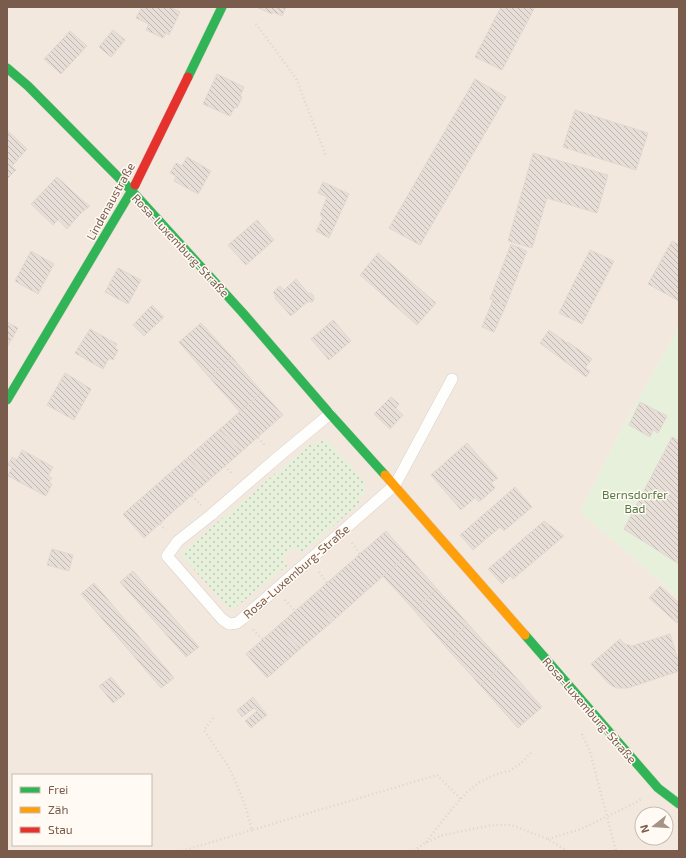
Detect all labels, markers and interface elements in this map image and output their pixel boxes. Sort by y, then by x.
street label: Lindenaustraße [83,160,137,242]
street label: Rosa-Luxemburg-Straße [130,190,232,300]
park label: Bernsdorfer Bad [602,487,668,515]
street label: Rosa-Luxemburg-Straße [240,521,352,621]
street label: Rosa-Luxemburg-Straße [540,654,640,766]
legend [12,774,152,846]
text: Frei [48,782,68,796]
text: Zäh [48,802,68,816]
north arrow [634,806,674,846]
text: Stau [48,822,73,836]
text: N [637,823,651,835]

